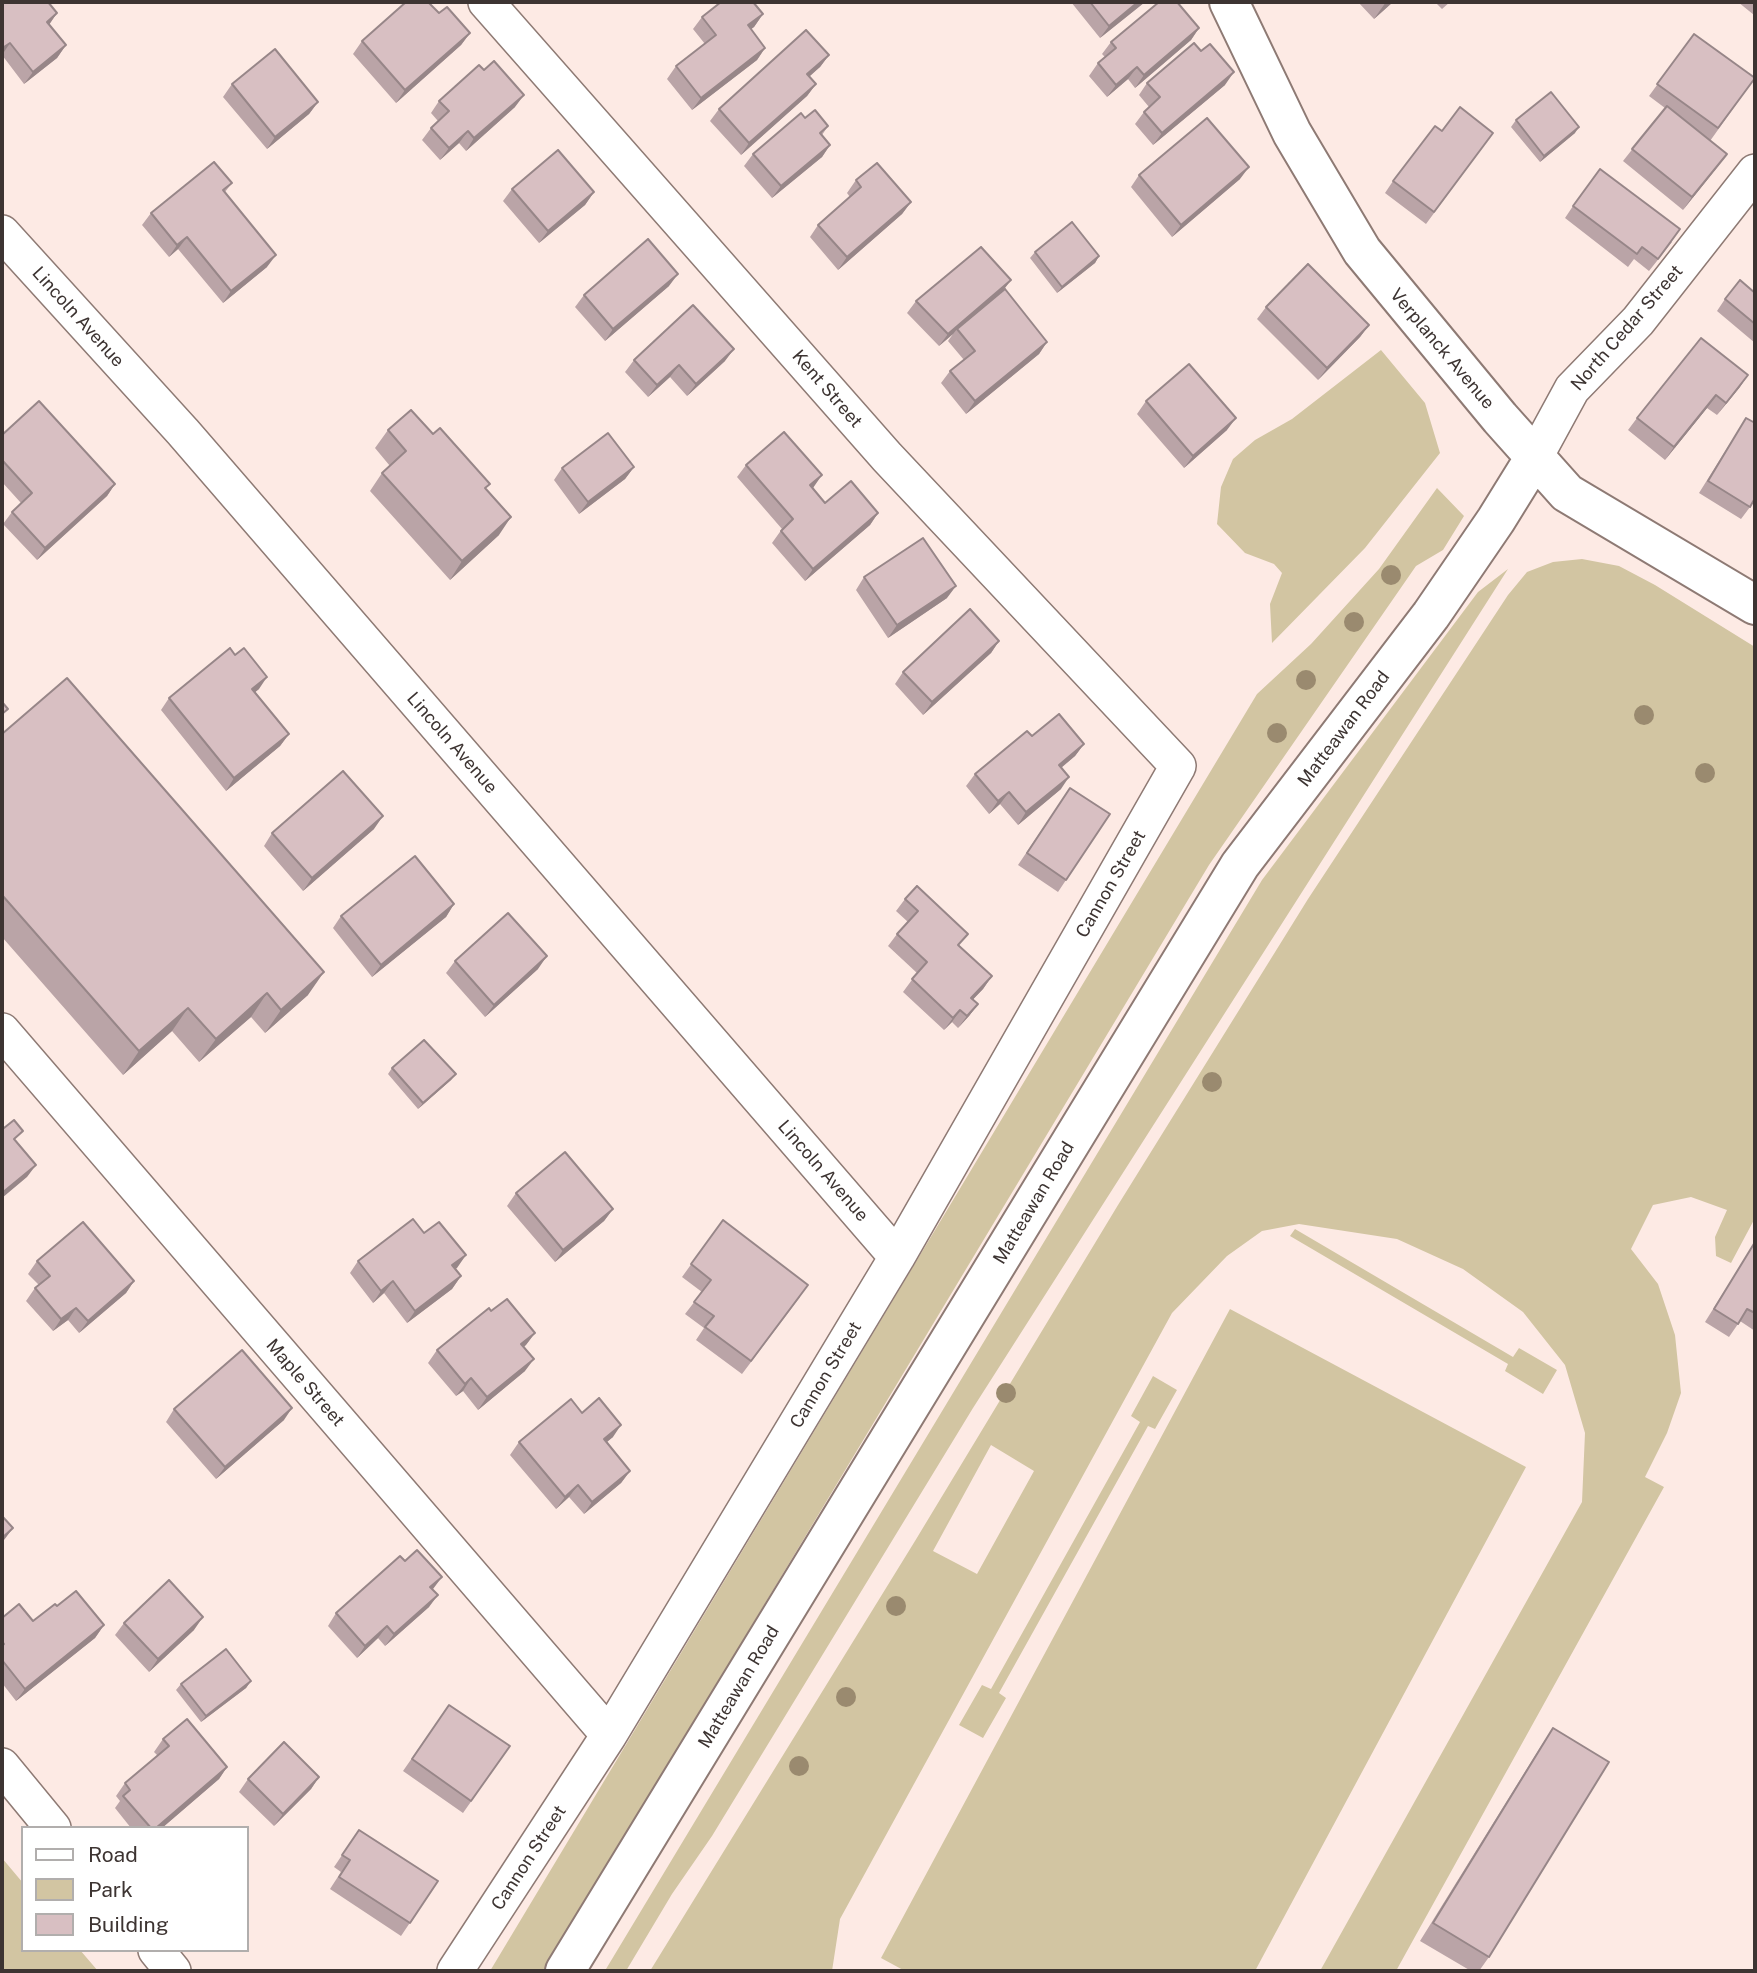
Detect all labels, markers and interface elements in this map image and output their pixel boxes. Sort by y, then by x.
street label: North Cedar Street [1567,261,1687,395]
street label: Lincoln Avenue [27,263,129,371]
street label: Verplanck Avenue [1385,284,1499,414]
street label: Kent Street [787,346,867,432]
street label: Matteawan Road [1293,667,1395,791]
street label: Lincoln Avenue [402,688,502,798]
street label: Cannon Street [1072,826,1150,942]
street label: Lincoln Avenue [773,1116,873,1226]
street label: Matteawan Road [989,1138,1079,1268]
street label: Cannon Street [786,1318,866,1432]
street label: Maple Street [261,1335,349,1431]
street label: Matteawan Road [694,1622,784,1752]
street label: Cannon Street [487,1802,571,1914]
legend [21,1826,248,1952]
text: Road [88,1842,138,1867]
text: Park [88,1877,133,1902]
text: Building [88,1912,169,1937]

